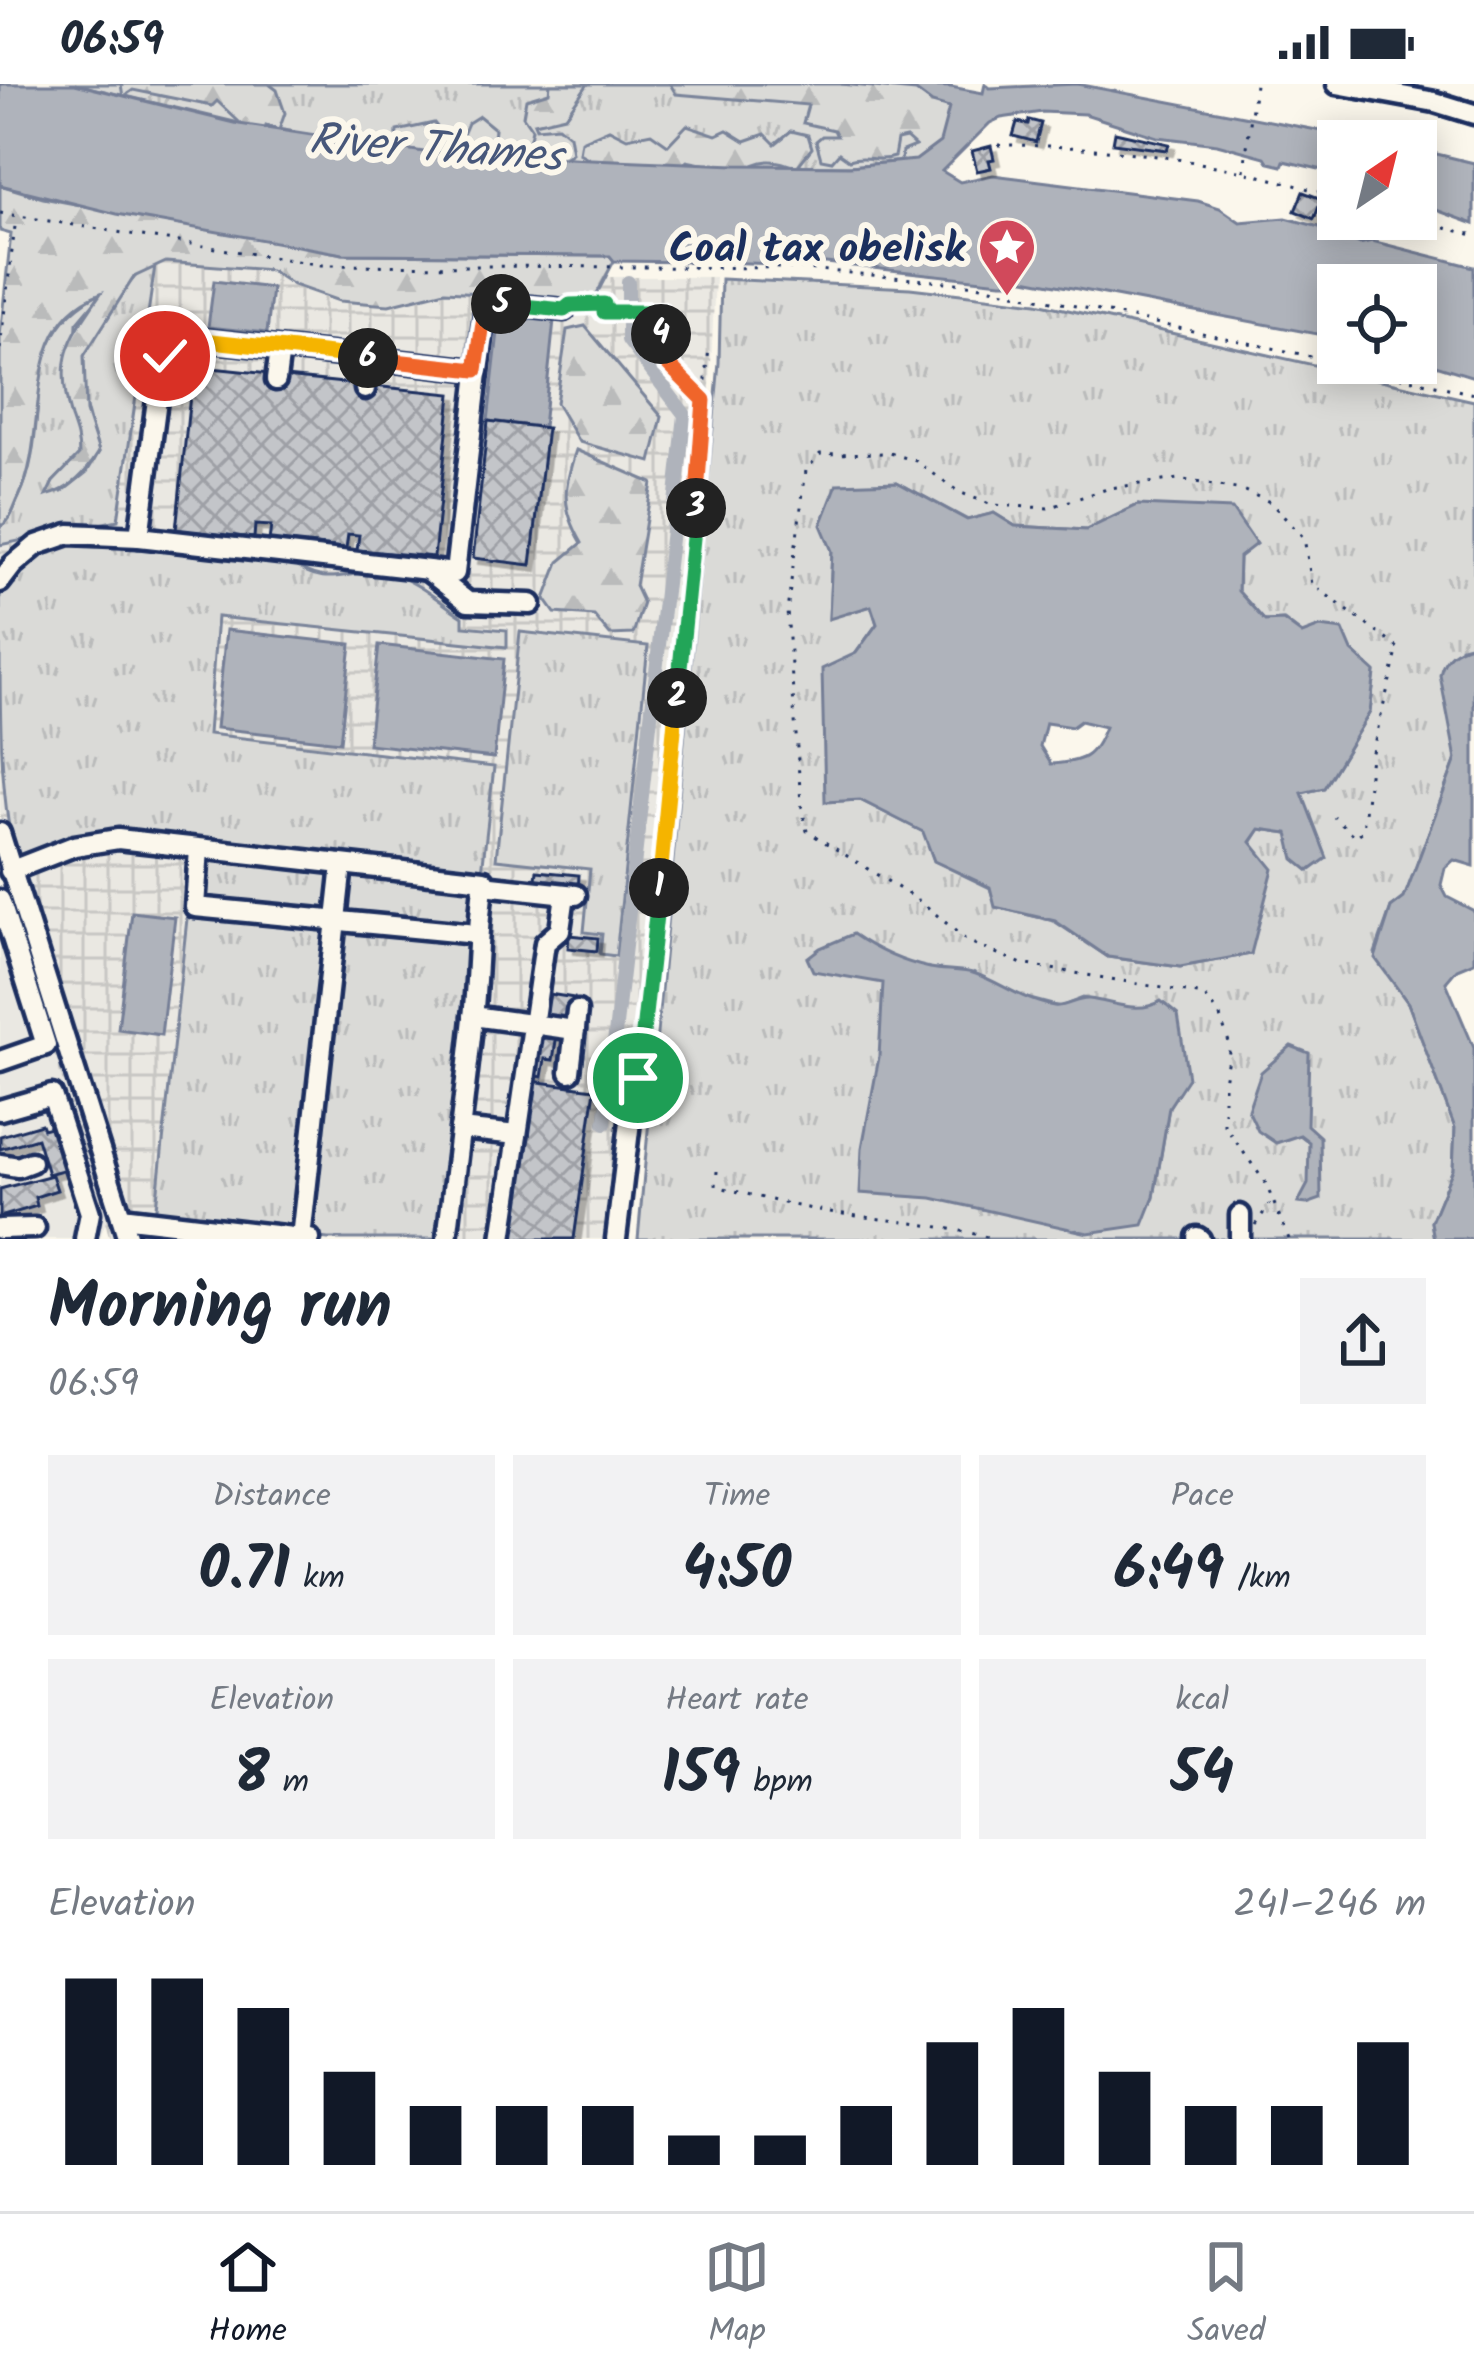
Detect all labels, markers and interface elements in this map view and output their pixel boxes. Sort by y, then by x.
text: 06:59 [60,6,164,78]
water label: River Thames [307,105,570,195]
north arrow [1317,120,1437,240]
map controls [1317,120,1437,384]
place icon: Coal tax obelisk [976,216,1038,298]
place label: Coal tax obelisk [669,217,966,284]
button: locate [1317,264,1437,384]
pin: 5 [471,274,531,334]
text: 5 [493,277,509,330]
pin: 4 [631,304,691,364]
pin [114,305,216,407]
text: 4 [652,307,670,360]
icon: check [132,323,198,389]
pin: 6 [338,328,398,388]
text: 6 [359,331,377,384]
pin: 3 [666,478,726,538]
text: 3 [687,481,705,534]
pin: 2 [647,668,707,728]
text: 2 [667,671,687,724]
pin: 1 [629,858,689,918]
text: 1 [654,861,664,914]
pin [587,1027,689,1129]
icon: arrive [605,1045,671,1111]
text: Morning run [48,1257,392,1362]
button: share [1300,1278,1426,1404]
text: 06:59 [48,1355,139,1417]
text: Distance [212,1471,331,1524]
text: Time [704,1471,770,1524]
text: Pace [1171,1471,1234,1524]
text: 0.71 [198,1524,290,1620]
text: 4:50 [683,1524,791,1620]
text: 6:49 [1114,1524,1224,1620]
text: km [290,1553,345,1606]
text: /km [1224,1553,1291,1606]
text: Elevation [209,1675,334,1728]
text: Heart rate [665,1675,809,1728]
text: kcal [1175,1675,1229,1728]
text: 8 [234,1728,270,1824]
text: 159 [661,1728,740,1824]
text: 54 [1171,1728,1234,1824]
text: m [270,1757,309,1810]
text: bpm [740,1757,813,1810]
text: Elevation [48,1875,196,1937]
text: 241–246 m [1233,1875,1426,1937]
tab: Home [209,2234,287,2359]
tab: Map [704,2234,770,2359]
tab: Saved [1187,2234,1265,2359]

